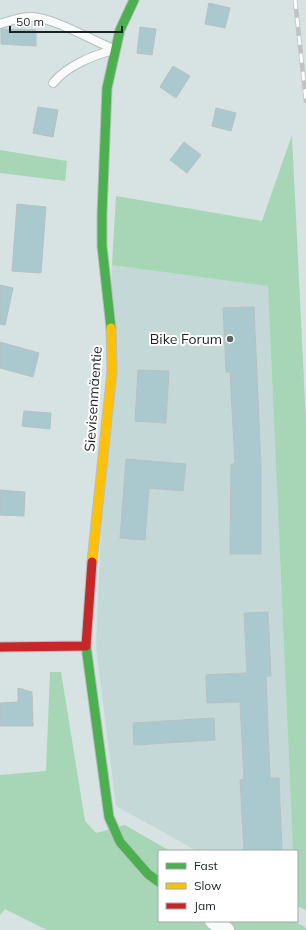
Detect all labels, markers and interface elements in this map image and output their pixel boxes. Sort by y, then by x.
scale bar [10,8,122,34]
text: 50 m [16,14,44,29]
place label: Bike Forum [150,330,222,348]
marker: Bike Forum [225,334,235,344]
street label: Sievisenmäentie [80,346,106,452]
legend [158,850,298,922]
text: Fast [194,858,218,873]
text: Slow [194,878,222,893]
text: Jam [194,898,216,913]

